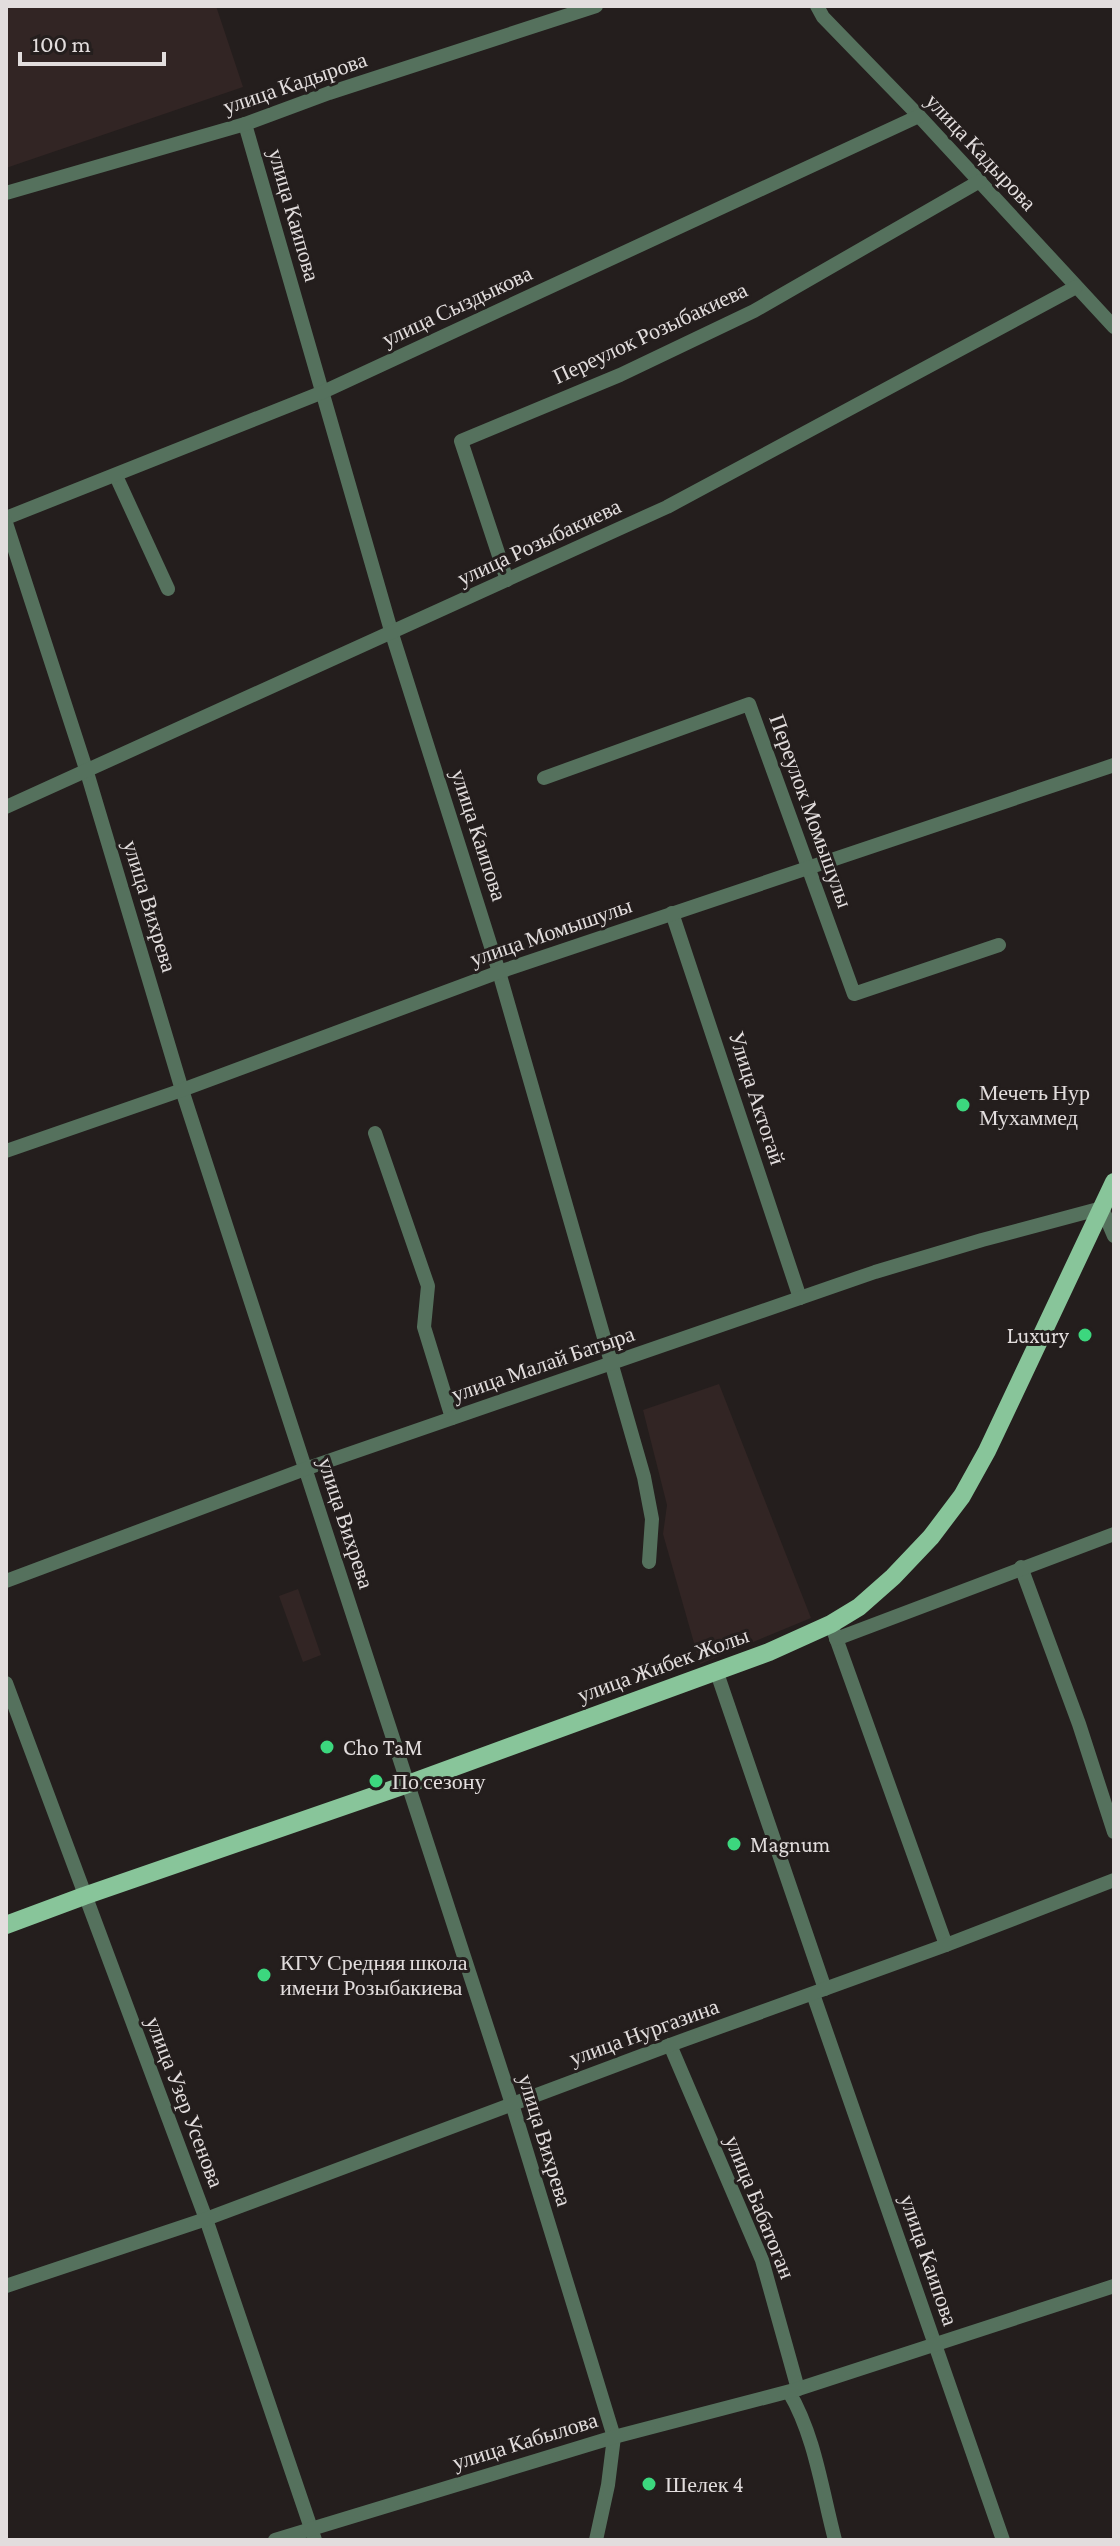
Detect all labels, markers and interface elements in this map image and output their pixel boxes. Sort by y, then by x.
scale bar [20,16,164,66]
text: 100 m [32,30,91,57]
street label: улица Кадырова [220,47,370,119]
street label: улица Кадырова [921,88,1042,216]
street label: улица Каипова [263,146,325,285]
street label: улица Сыздыкова [378,260,536,352]
street label: Переулок Розыбакиева [549,277,752,389]
street label: улица Розыбакиева [453,493,625,591]
street label: Переулок Момышулы [764,711,858,911]
street label: улица Каипова [446,766,512,904]
street label: улица Вихрева [118,837,182,975]
street label: улица Момышулы [467,893,635,971]
street label: Улица Актогай [724,1028,790,1168]
place label: Мечеть Нур Мухаммед [979,1080,1090,1130]
marker: Мечеть Нур Мухаммед [954,1096,972,1114]
street label: улица Малай Батыра [448,1321,638,1407]
place label: Luxury [1007,1323,1070,1348]
marker: Luxury [1076,1326,1094,1344]
street label: улица Вихрева [313,1454,379,1592]
street label: улица Жибек Жолы [574,1622,752,1708]
place label: Cho TaM [343,1735,423,1760]
marker: Cho TaM [318,1738,336,1756]
place label: По сезону [392,1769,485,1794]
marker: По сезону [367,1772,385,1790]
place label: Magnum [750,1832,831,1857]
marker: Magnum [725,1835,743,1853]
place label: КГУ Средняя школа имени Розыбакиева [280,1950,468,2000]
marker: КГУ Средняя школа имени Розыбакиева [255,1966,273,1984]
street label: улица Нургазина [566,1993,722,2071]
street label: улица Узер Усенова [141,2013,229,2191]
street label: улица Вихрева [513,2071,577,2209]
street label: улица Бабатоган [720,2132,800,2282]
street label: улица Каипова [895,2191,963,2329]
street label: улица Кабылова [449,2407,601,2475]
place label: Шелек 4 [665,2472,744,2497]
marker: Шелек 4 [640,2475,658,2493]

